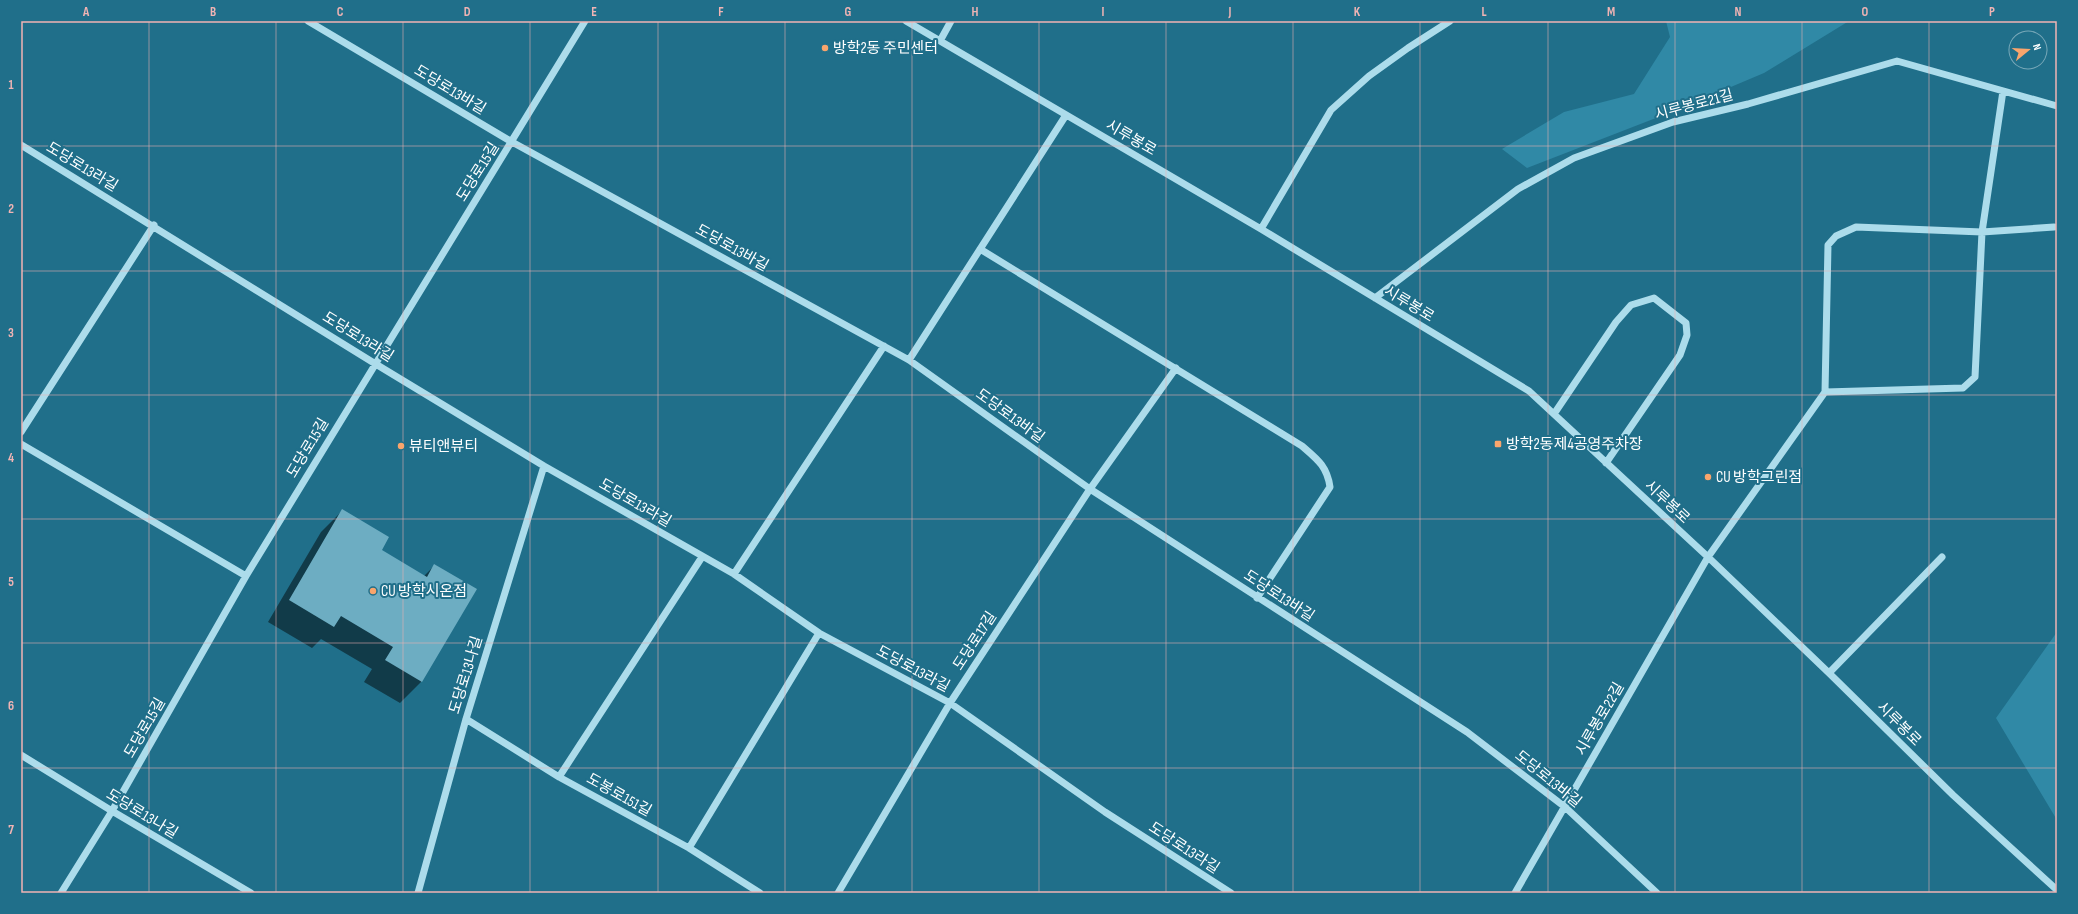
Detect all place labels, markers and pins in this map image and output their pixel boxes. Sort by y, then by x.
place label: 방학2동 주민센터 [833,39,938,58]
marker: 방학2동 주민센터 [820,43,830,53]
place label: 방학2동제4공영주차장 [1506,435,1643,454]
place label: 뷰티앤뷰티 [409,437,478,456]
marker: 방학2동제4공영주차장 [1493,439,1503,449]
marker: 뷰티앤뷰티 [396,441,406,451]
place label: CU 방학그린점 [1716,468,1802,487]
marker: CU 방학그린점 [1703,472,1713,482]
place label: CU 방학시온점 [381,582,467,601]
marker: CU 방학시온점 [368,586,378,596]

